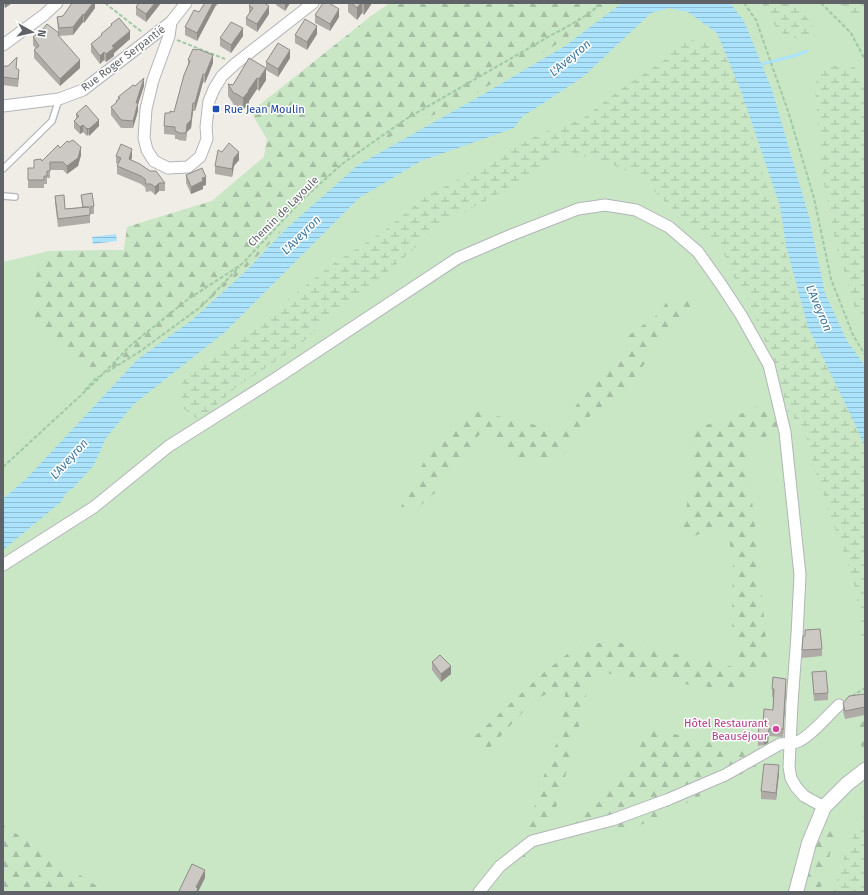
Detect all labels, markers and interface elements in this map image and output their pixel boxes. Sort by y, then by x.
north arrow [12,12,52,52]
street label: Rue Roger Serpantié [79,23,168,94]
text: N [34,29,48,38]
water label: L'Aveyron [547,37,594,79]
place label: Rue Jean Moulin [224,103,305,116]
marker: Rue Jean Moulin [211,104,221,114]
street label: Chemin de Layoule [245,173,321,249]
water label: L'Aveyron [279,212,324,257]
water label: L'Aveyron [803,282,835,334]
water label: L'Aveyron [47,436,91,482]
place label: Hôtel Restaurant Beauséjour [684,717,769,743]
marker: Hôtel Restaurant Beauséjour [771,724,781,734]

